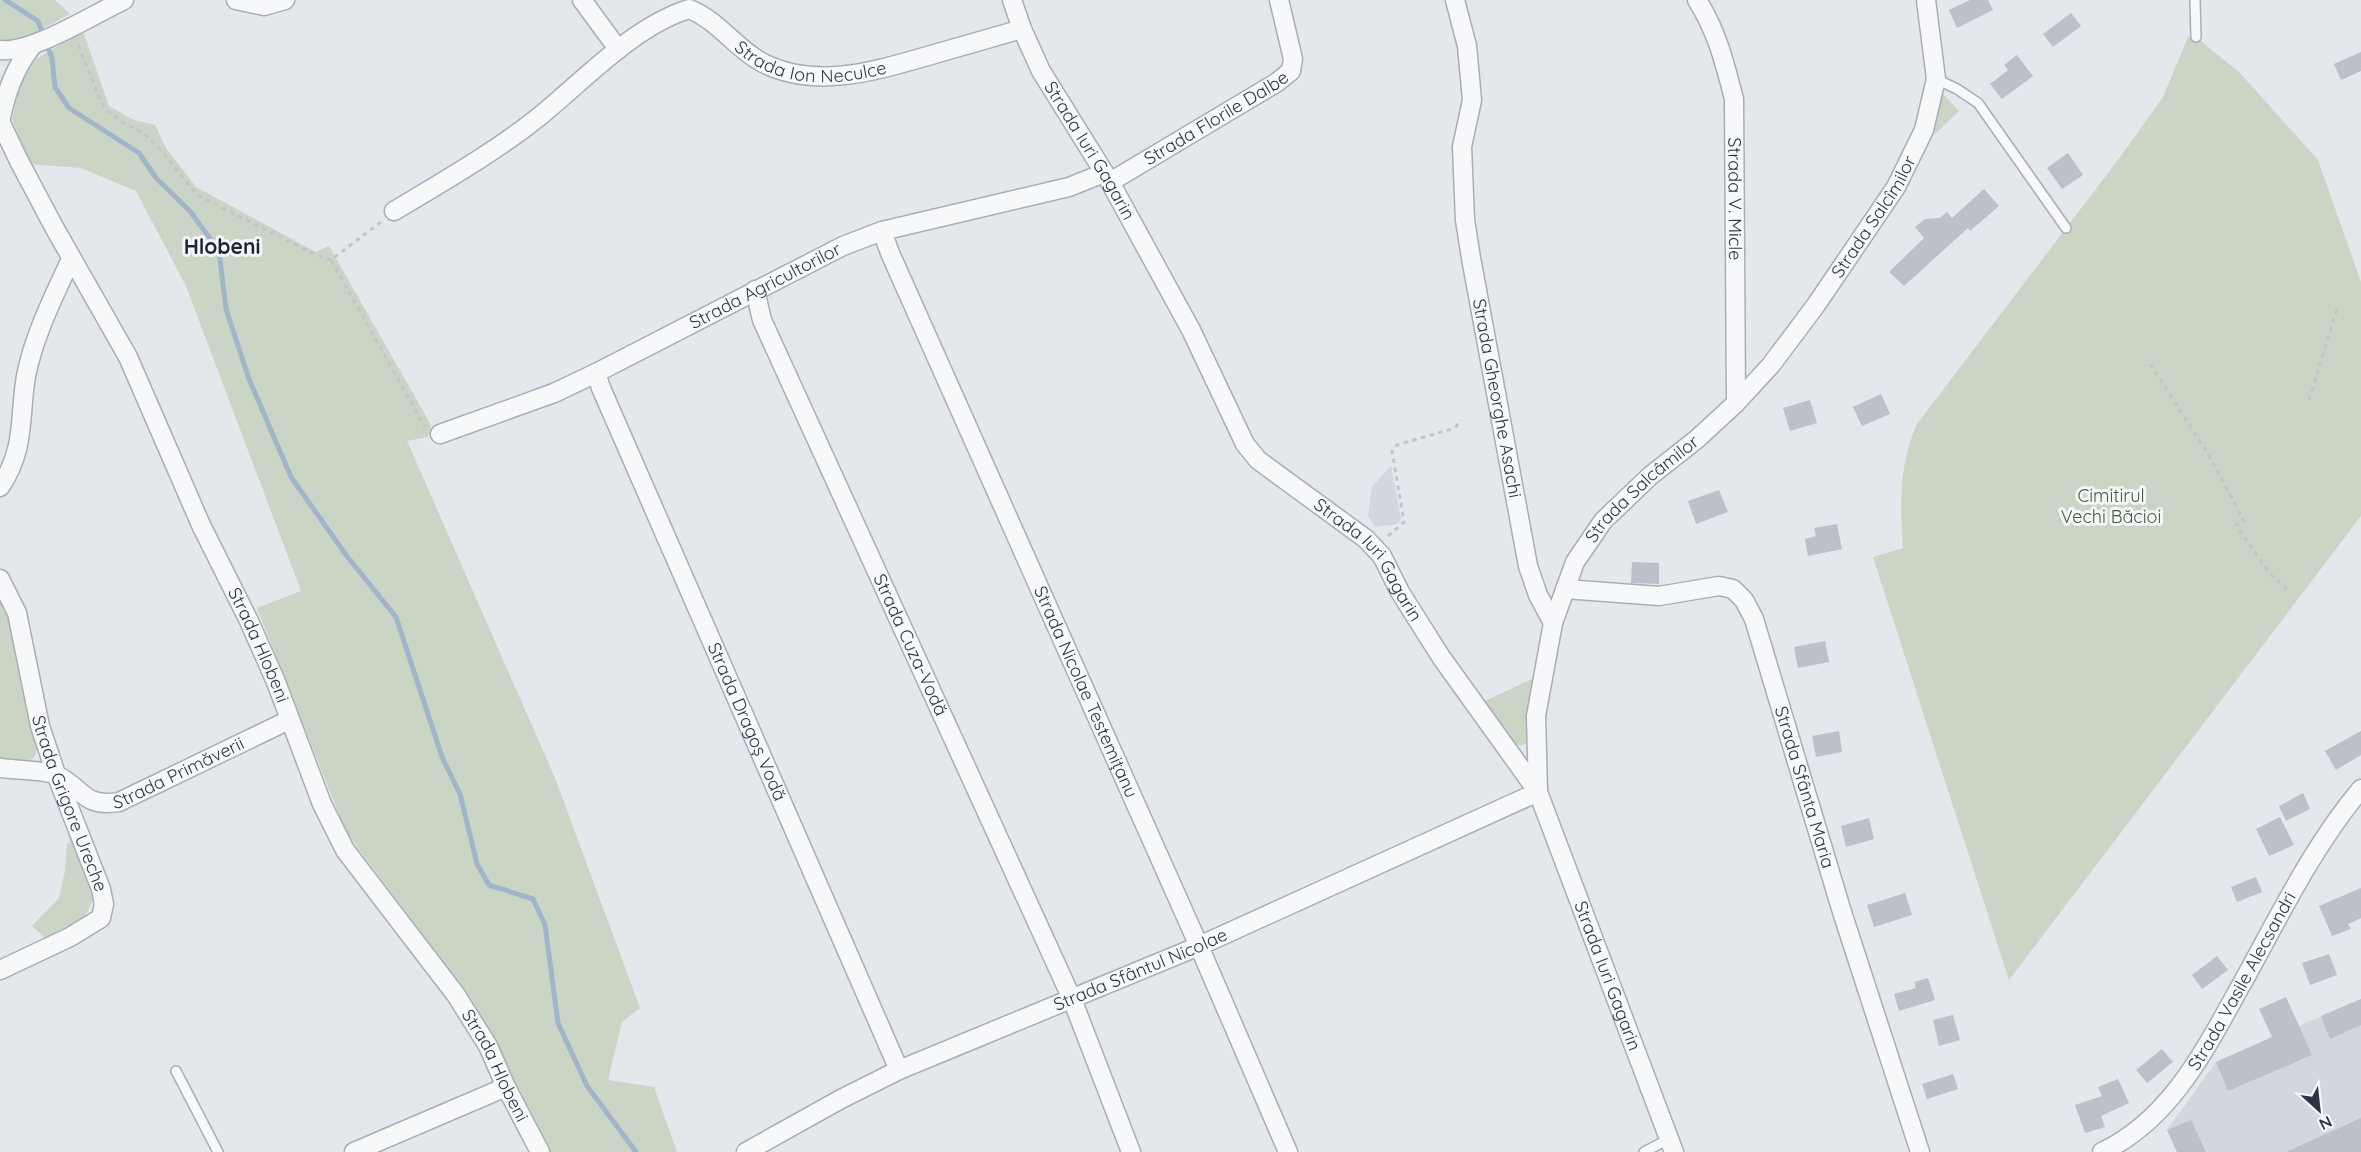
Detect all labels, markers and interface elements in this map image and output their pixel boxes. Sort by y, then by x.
street label: Strada Ion Neculce [730,35,889,88]
street label: Strada Florile Dalbe [1140,65,1293,170]
street label: Strada Iuri Gagarin [1039,77,1140,224]
street label: Strada V. Micle [1723,137,1747,260]
street label: Strada Salcîmilor [1826,151,1921,282]
district label: Hlobeni [184,233,260,259]
street label: Strada Agricultorilor [685,237,845,334]
street label: Strada Gheorghe Asachi [1468,297,1527,500]
street label: Strada Salcâmilor [1580,430,1703,547]
park label: Cimitirul Vechi Băcioi [2061,484,2161,528]
street label: Strada Iuri Gagarin [1310,493,1428,626]
street label: Strada Cuza-Vodă [868,570,953,719]
street label: Strada Nicolae Testemițanu [1029,582,1143,801]
street label: Strada Hlobeni [223,583,295,706]
street label: Strada Dragoș Vodă [703,639,792,804]
street label: Strada Sfânta Maria [1770,703,1840,871]
street label: Strada Grigore Ureche [27,713,113,895]
street label: Strada Primăverii [111,731,248,814]
street label: Strada Vasile Alecsandri [2182,887,2301,1075]
street label: Strada Iuri Gagarin [1569,898,1647,1054]
street label: Strada Sfântul Nicolae [1050,923,1231,1016]
street label: Strada Hlobeni [457,1005,534,1126]
north arrow [2289,1080,2349,1140]
text: N [2316,1112,2336,1135]

